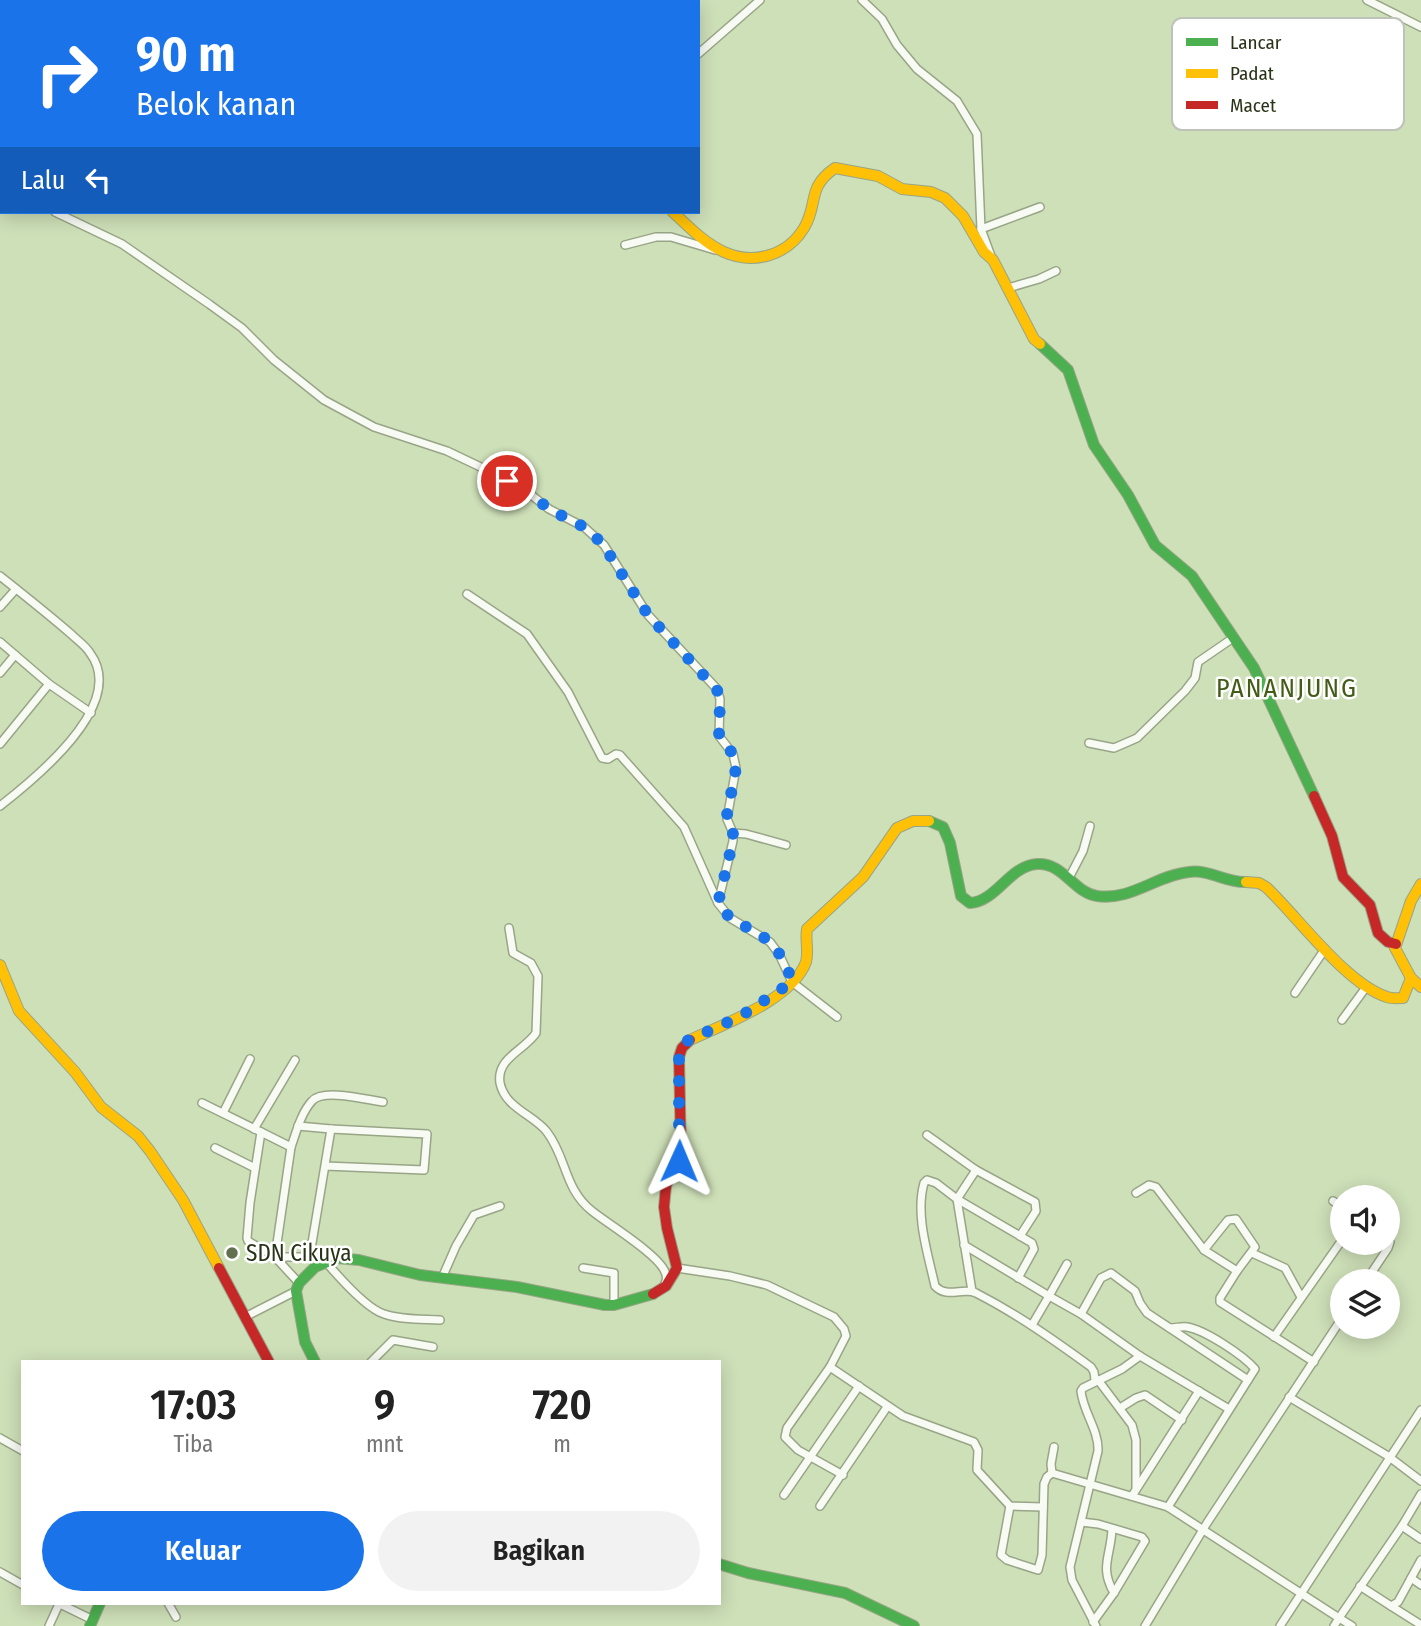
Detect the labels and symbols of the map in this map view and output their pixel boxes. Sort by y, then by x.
legend [1172,18,1404,130]
text: Lancar [1230,31,1282,54]
text: Padat [1230,62,1275,85]
text: Macet [1230,94,1277,117]
pin [477,451,537,511]
district label: PANANJUNG [1216,673,1358,704]
position arrow [642,1124,716,1198]
place label: SDN Cikuya [246,1239,351,1267]
marker: SDN Cikuya [224,1245,240,1261]

